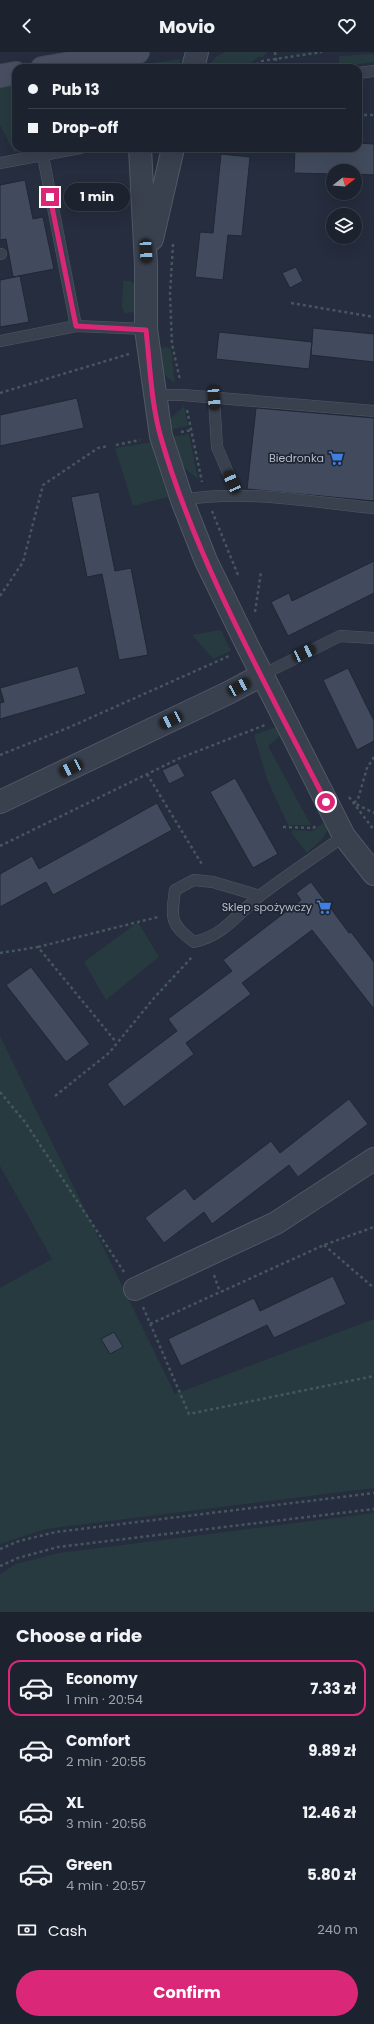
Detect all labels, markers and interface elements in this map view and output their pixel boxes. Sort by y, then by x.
text: Movio [159,14,215,39]
icon: back [16,15,38,37]
icon: heart [336,15,358,37]
text: Pub 13 [52,79,100,100]
text: Drop-off [52,117,118,138]
north arrow [326,164,362,200]
map controls [326,164,362,244]
callout: 1 min [64,183,130,211]
text: 1 min [80,187,114,206]
route end [41,188,59,206]
button: layers [326,208,362,244]
car [139,239,153,263]
car [207,386,221,410]
supermarket icon: Biedronka [327,449,345,467]
place label: Biedronka [269,450,324,466]
car [222,469,242,495]
car [291,642,317,664]
car [226,676,252,698]
car [158,709,184,731]
car [58,757,84,779]
route start [317,793,335,811]
supermarket icon: Sklep spożywczy [315,898,333,916]
place label: Sklep spożywczy [222,899,313,915]
text: Choose a ride [16,1623,142,1648]
text: Economy [66,1668,138,1689]
icon: car [18,1670,54,1706]
text: 7.33 zł [310,1678,356,1699]
text: 1 min · 20:54 [66,1690,143,1709]
text: Comfort [66,1730,130,1751]
icon: car [18,1732,54,1768]
text: 9.89 zł [308,1740,356,1761]
text: 2 min · 20:55 [66,1752,146,1771]
text: XL [66,1792,84,1813]
icon: car [18,1794,54,1830]
text: 12.46 zł [302,1802,356,1823]
text: 3 min · 20:56 [66,1814,147,1833]
text: Green [66,1854,112,1875]
icon: car [18,1856,54,1892]
text: 5.80 zł [307,1864,356,1885]
text: 4 min · 20:57 [66,1876,146,1895]
icon: cash [16,1919,38,1941]
text: Cash [48,1920,87,1941]
text: 240 m [317,1920,358,1939]
button: Confirm [16,1970,358,2016]

